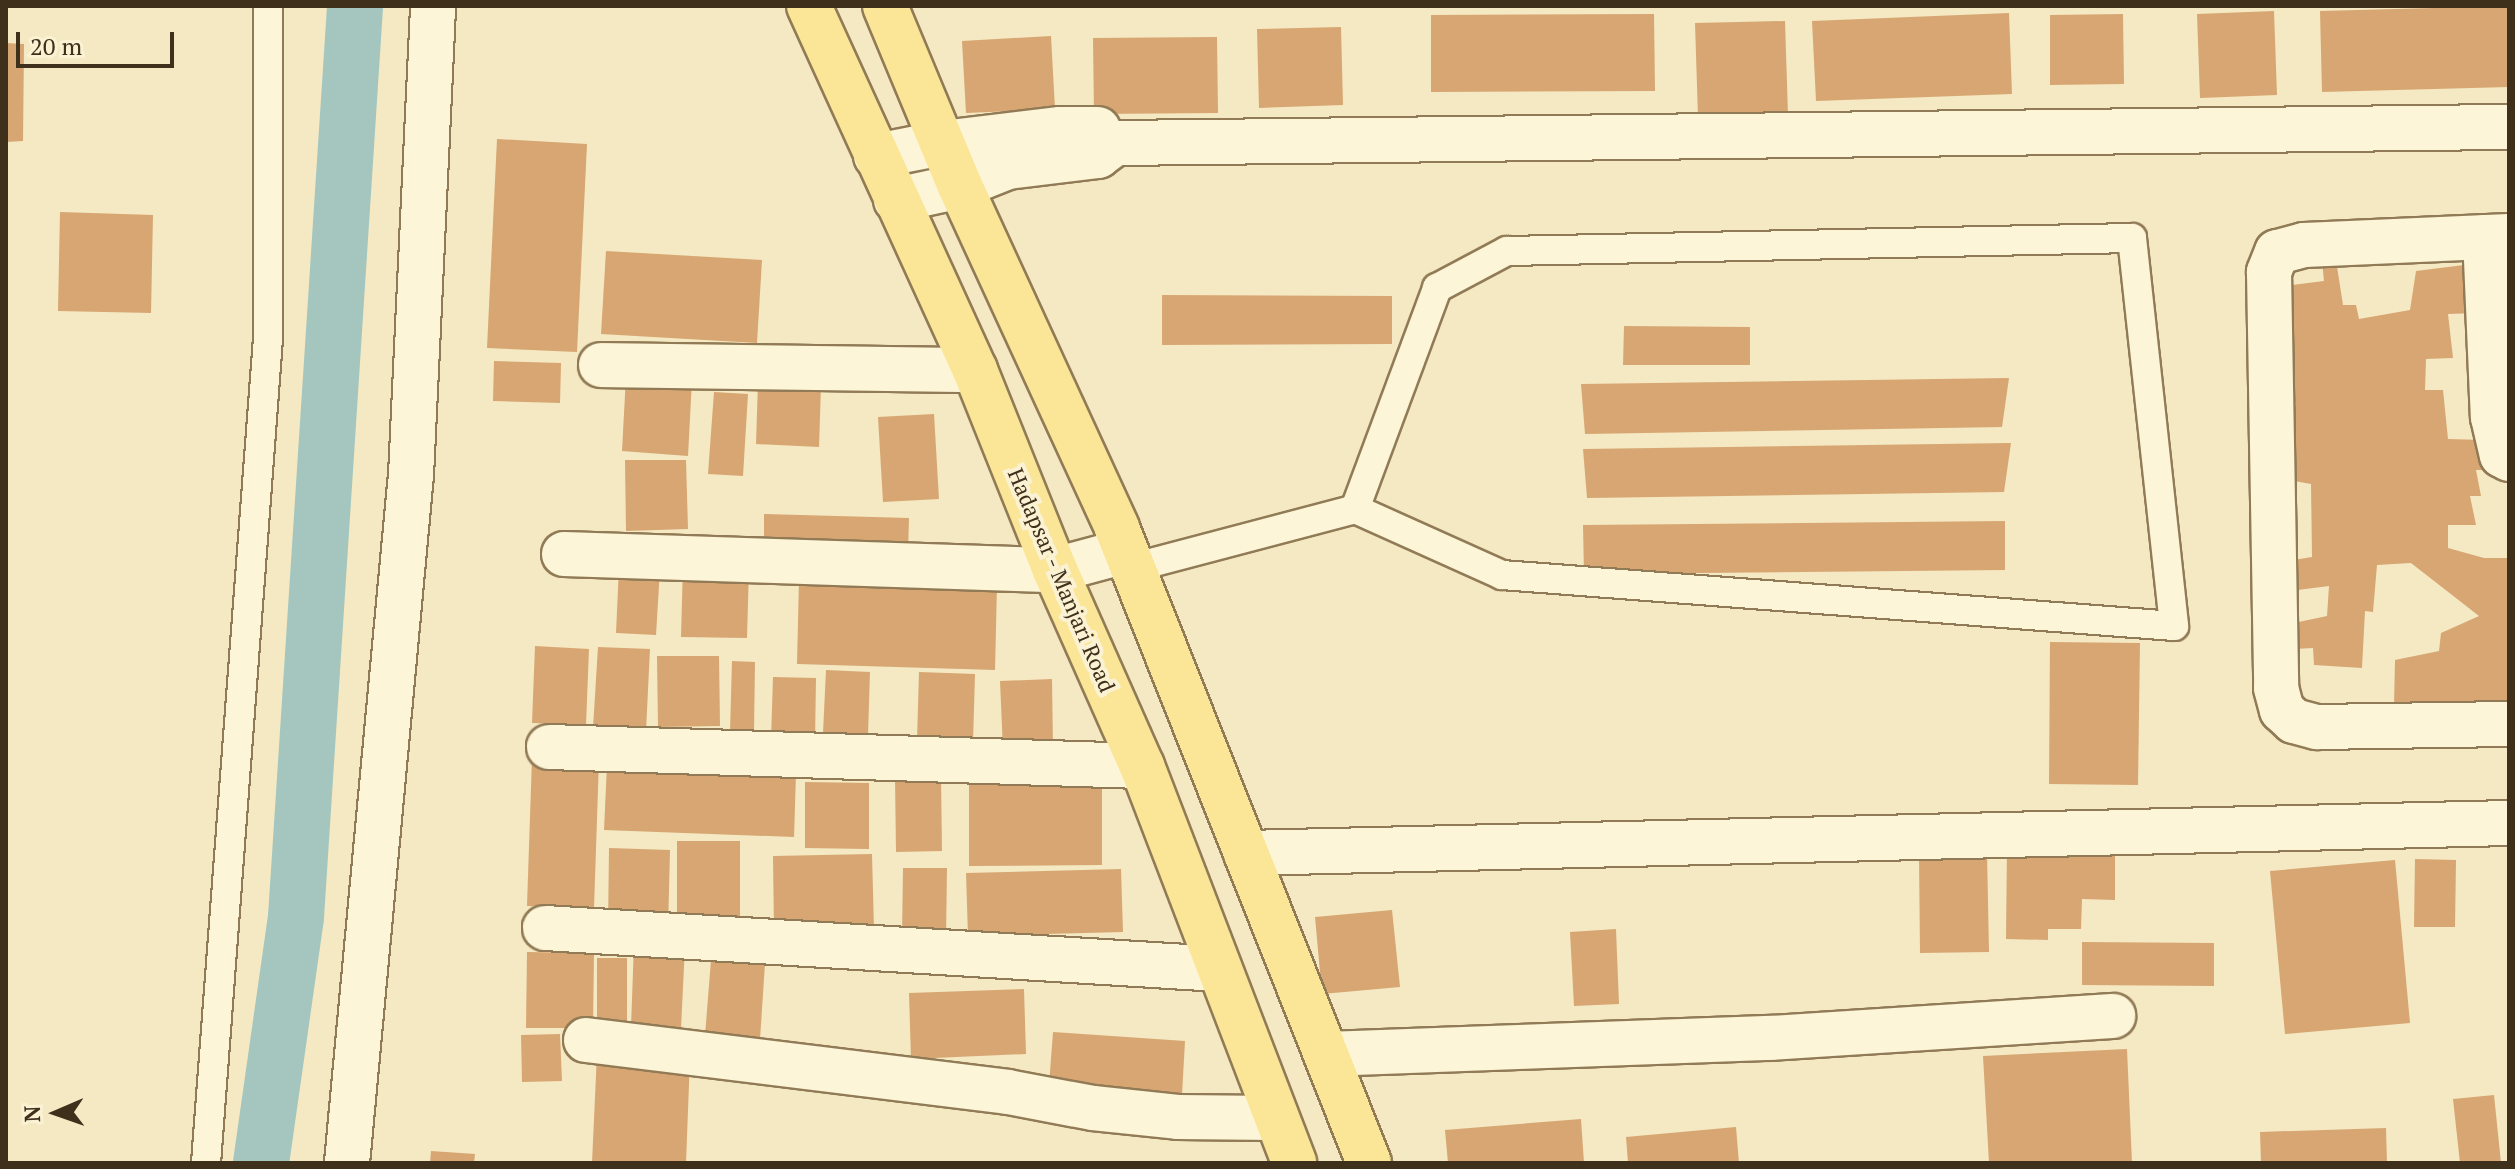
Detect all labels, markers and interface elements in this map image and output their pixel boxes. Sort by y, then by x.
scale bar [20,16,178,66]
text: 20 m [30,30,82,62]
street label: Hadapsar - Manjari Road [1003,463,1121,697]
north arrow [16,1073,96,1153]
text: N [17,1105,46,1123]

